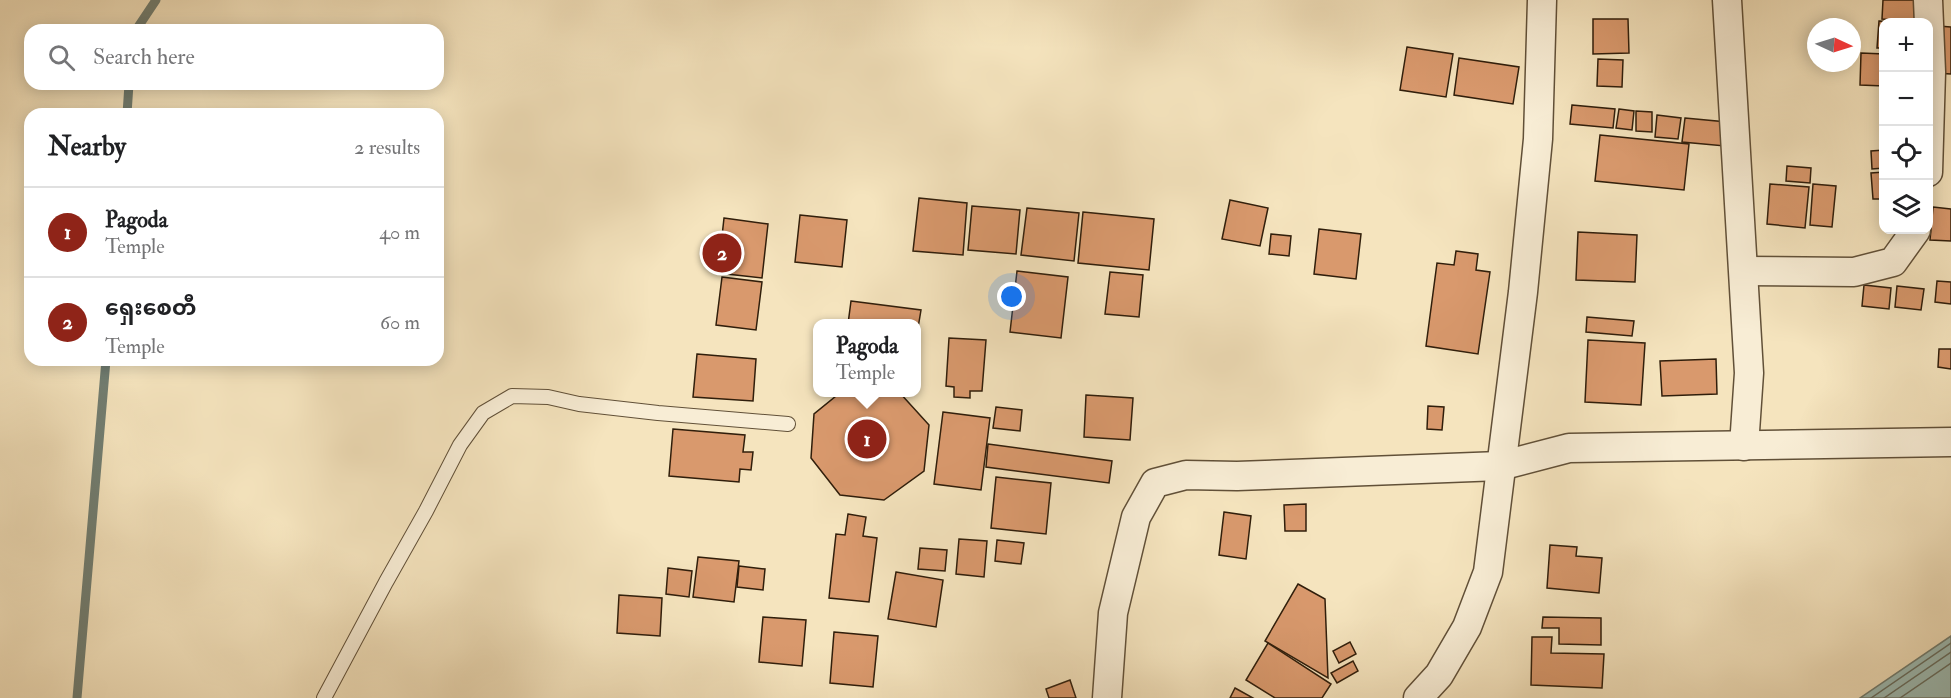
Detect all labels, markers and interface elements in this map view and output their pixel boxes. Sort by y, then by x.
north arrow [1807,18,1861,72]
map controls [1879,18,1933,234]
button: + [1879,18,1933,72]
search box [24,24,444,90]
icon: search [45,41,78,74]
text: Search here [93,43,195,71]
button: − [1879,72,1933,126]
button: locate [1879,126,1933,180]
text: Nearby [48,131,126,163]
text: 2 results [354,135,420,160]
button: layers [1879,180,1933,234]
text: Pagoda [105,206,168,234]
text: 1 [64,220,71,245]
text: 40 m [379,220,420,245]
pin: 2 [702,230,742,276]
text: Temple [105,234,165,259]
your location [997,282,1026,311]
text: ရှေးစေတီ [105,294,196,322]
text: 2 [62,310,73,335]
text: 60 m [380,310,420,335]
popup [813,319,921,397]
text: Pagoda [836,332,898,360]
text: Temple [105,334,165,359]
text: Temple [836,360,895,385]
pin: 1 [848,416,886,462]

